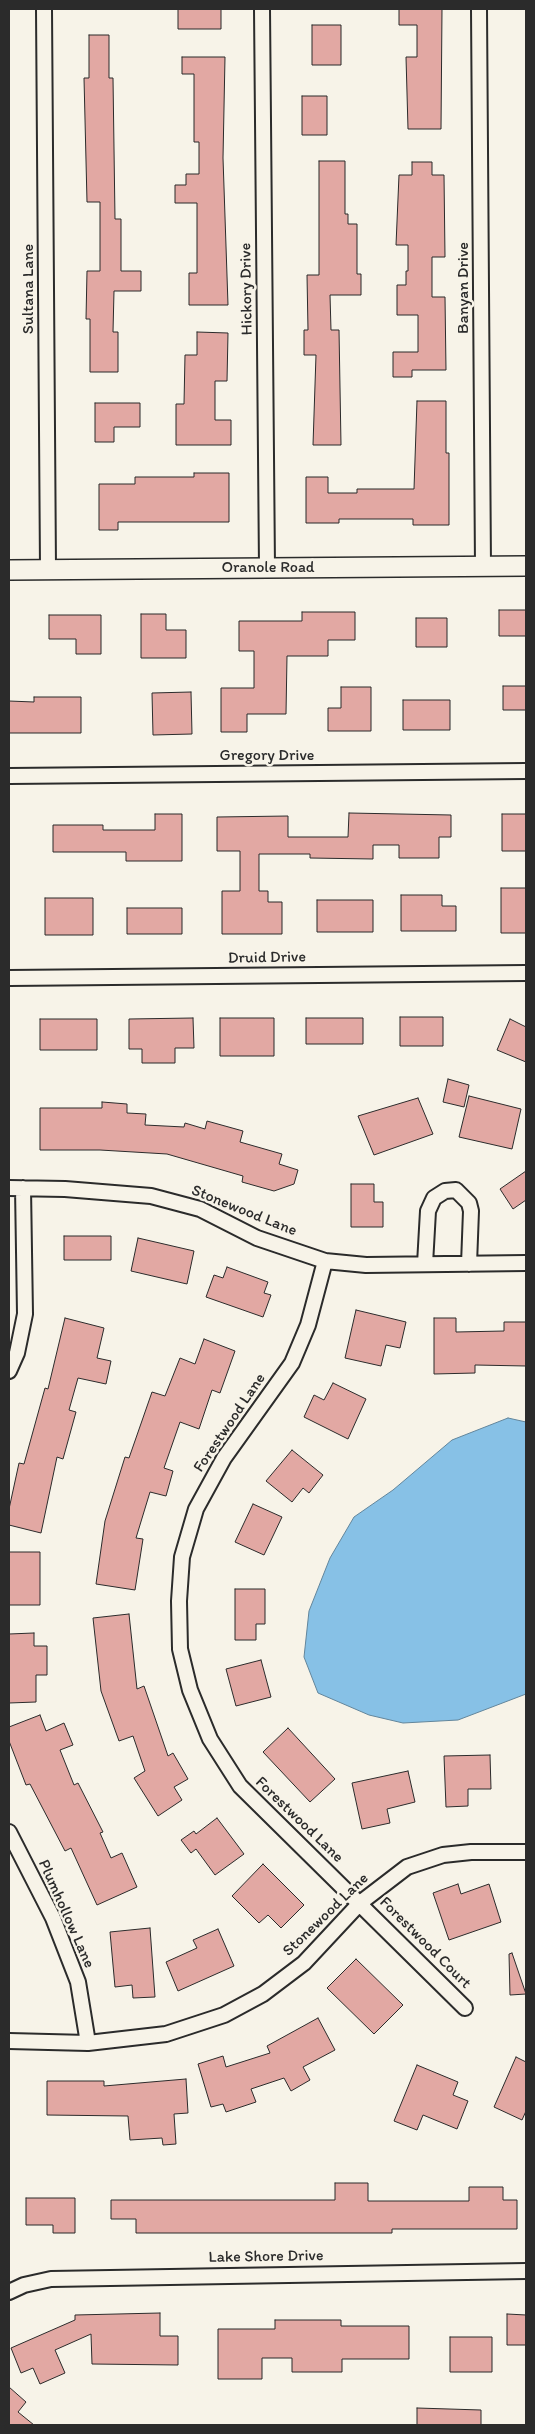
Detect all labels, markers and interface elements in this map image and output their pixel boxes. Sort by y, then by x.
street label: Banyan Drive [454,242,474,334]
street label: Hickory Drive [237,243,257,335]
street label: Sultana Lane [19,244,39,334]
street label: Oranole Road [221,558,315,578]
street label: Gregory Drive [220,746,314,766]
street label: Druid Drive [228,948,306,968]
street label: Stonewood Lane [188,1181,300,1241]
street label: Forestwood Lane [190,1370,270,1476]
street label: Forestwood Lane [251,1773,347,1867]
street label: Plumhollow Lane [33,1857,99,1971]
street label: Stonewood Lane [279,1869,373,1961]
street label: Forestwood Court [375,1893,475,1993]
street label: Lake Shore Drive [208,2246,324,2268]

